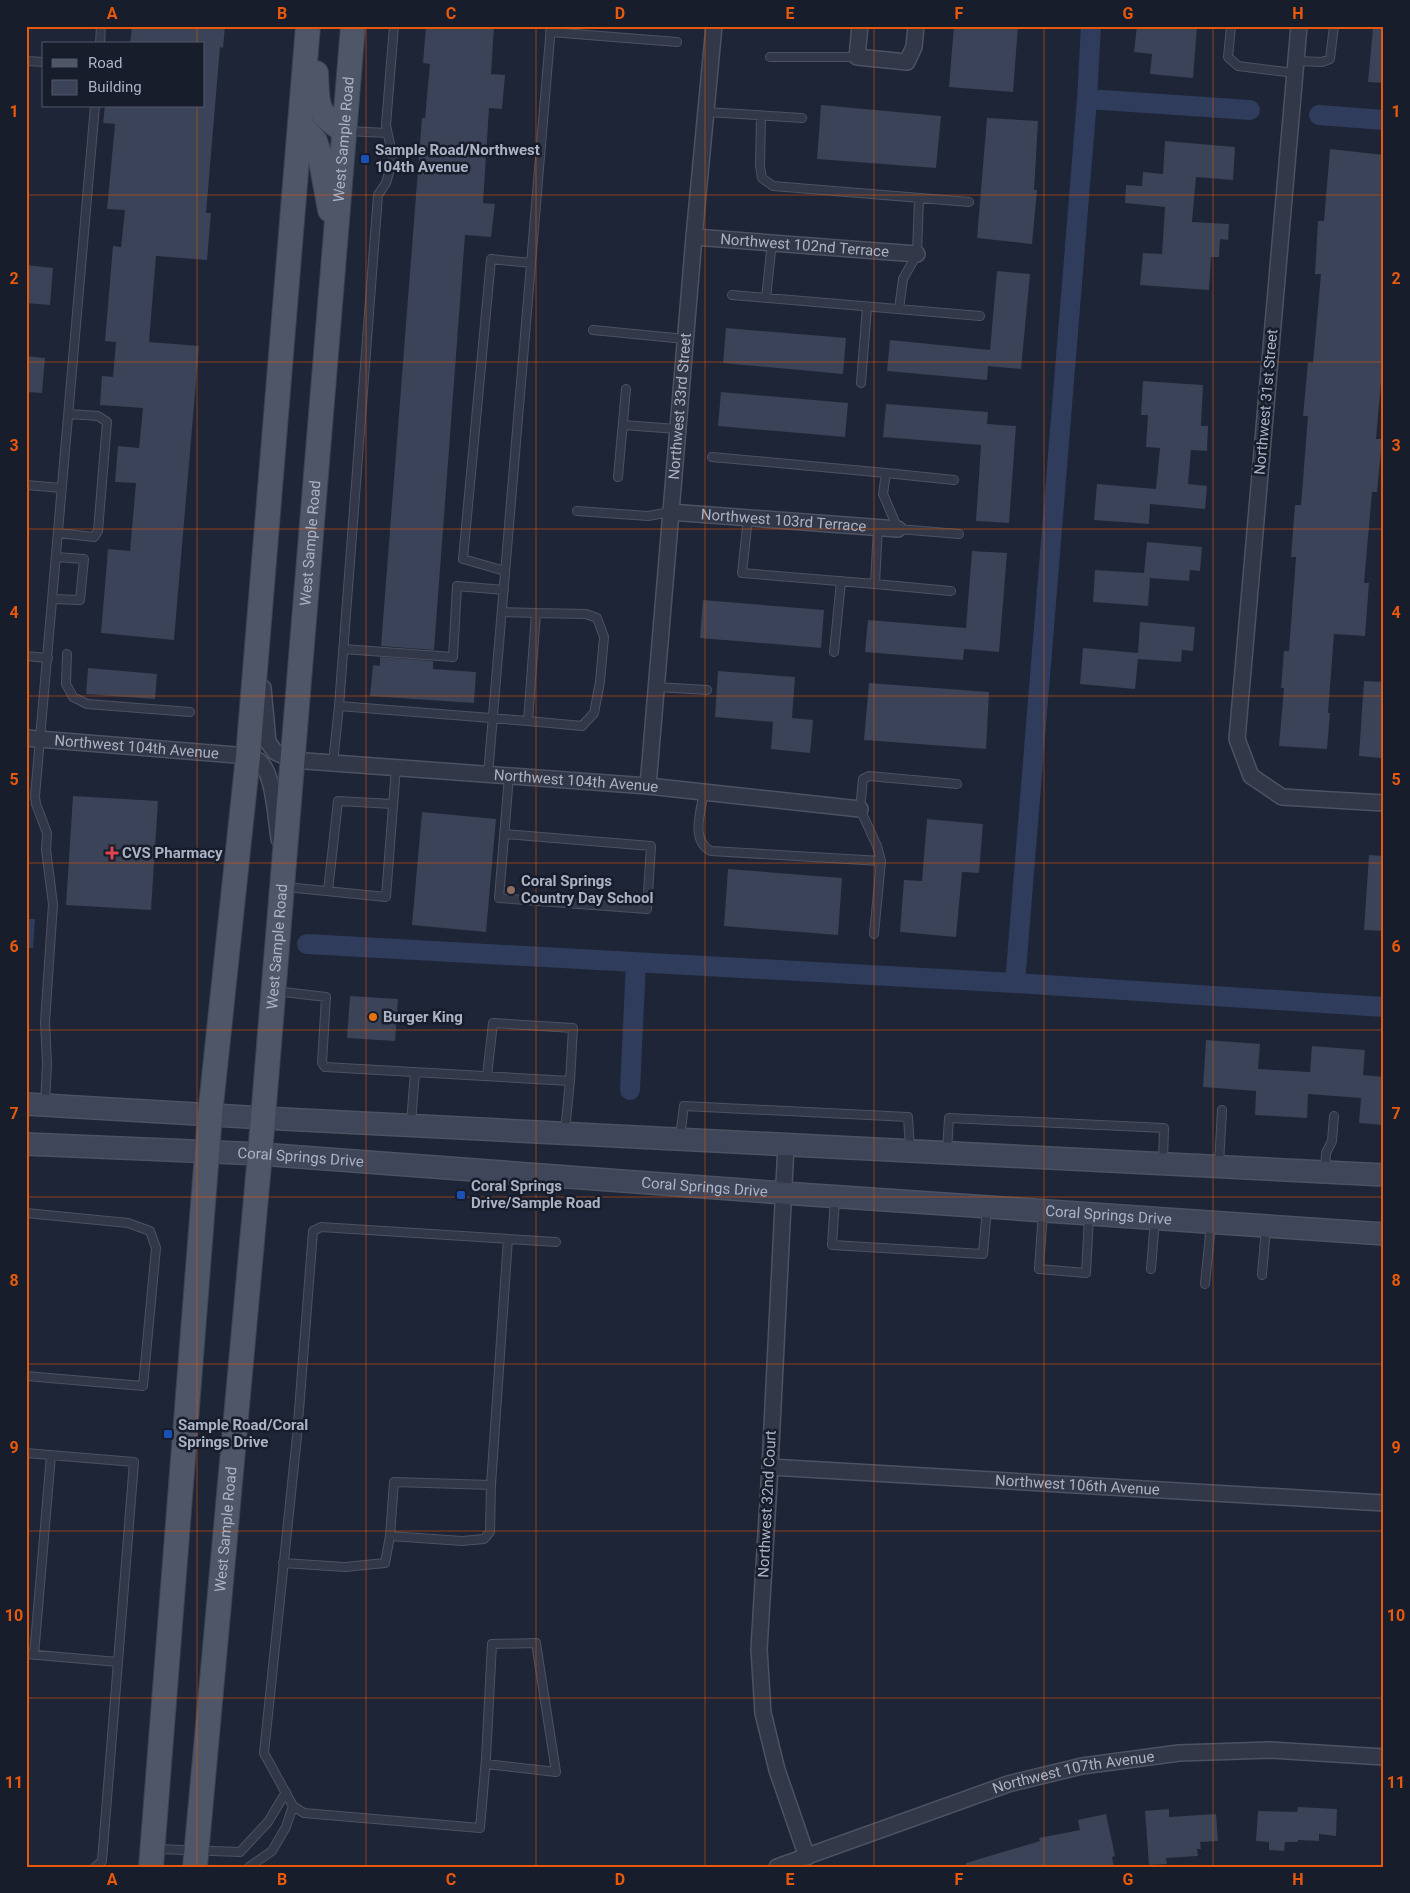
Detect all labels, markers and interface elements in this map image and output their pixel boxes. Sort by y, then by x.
text: A [107,4,118,23]
text: B [277,4,287,23]
text: C [446,4,456,23]
text: D [615,4,625,23]
text: E [786,4,795,23]
text: F [955,4,964,23]
text: G [1123,4,1134,23]
text: H [1292,4,1304,23]
legend [42,42,205,108]
text: Road [88,54,122,72]
street label: West Sample Road [330,76,358,203]
text: Building [88,78,142,96]
text: 1 [9,102,19,121]
text: 1 [1391,102,1401,121]
place label: Sample Road/Northwest 104th Avenue [375,141,540,176]
marker: Sample Road/Northwest 104th Avenue [359,153,371,165]
street label: Northwest 102nd Terrace [720,230,890,261]
text: 2 [9,269,19,288]
text: 2 [1391,269,1401,288]
street label: Northwest 31st Street [1251,328,1281,476]
street label: Northwest 33rd Street [665,332,695,480]
text: 3 [9,436,19,455]
text: 3 [1391,436,1401,455]
street label: West Sample Road [296,480,325,607]
street label: Northwest 103rd Terrace [700,505,867,536]
text: 4 [9,603,19,622]
text: 4 [1391,603,1401,622]
street label: Northwest 104th Avenue [54,731,220,763]
street label: Northwest 104th Avenue [493,766,659,796]
text: 5 [9,770,19,789]
text: 5 [1391,770,1401,789]
place label: CVS Pharmacy [122,844,223,862]
marker: CVS Pharmacy [106,847,118,859]
place label: Coral Springs Country Day School [521,872,653,907]
street label: West Sample Road [263,883,291,1010]
marker: Coral Springs Country Day School [505,884,517,896]
text: 6 [9,937,19,956]
text: 6 [1391,937,1401,956]
place label: Burger King [383,1008,463,1026]
marker: Burger King [367,1011,379,1023]
text: 7 [9,1104,19,1123]
text: 7 [1391,1104,1401,1123]
street label: Coral Springs Drive [237,1144,365,1171]
street label: Coral Springs Drive [641,1173,768,1201]
place label: Coral Springs Drive/Sample Road [471,1177,600,1212]
marker: Coral Springs Drive/Sample Road [455,1189,467,1201]
street label: Coral Springs Drive [1045,1202,1172,1229]
text: 8 [9,1271,19,1290]
text: 8 [1391,1271,1401,1290]
place label: Sample Road/Coral Springs Drive [178,1416,308,1451]
marker: Sample Road/Coral Springs Drive [162,1428,174,1440]
street label: Northwest 32nd Court [754,1430,780,1578]
text: 9 [9,1438,19,1457]
text: 9 [1391,1438,1401,1457]
street label: West Sample Road [211,1466,240,1593]
street label: Northwest 106th Avenue [995,1471,1160,1499]
text: 10 [5,1606,23,1625]
text: 10 [1387,1606,1405,1625]
street label: Northwest 107th Avenue [990,1747,1155,1798]
text: 11 [5,1773,23,1792]
text: 11 [1387,1773,1405,1792]
text: A [107,1870,118,1889]
text: B [277,1870,287,1889]
text: C [446,1870,456,1889]
text: D [615,1870,625,1889]
text: E [786,1870,795,1889]
text: F [955,1870,964,1889]
text: G [1123,1870,1134,1889]
text: H [1292,1870,1304,1889]

